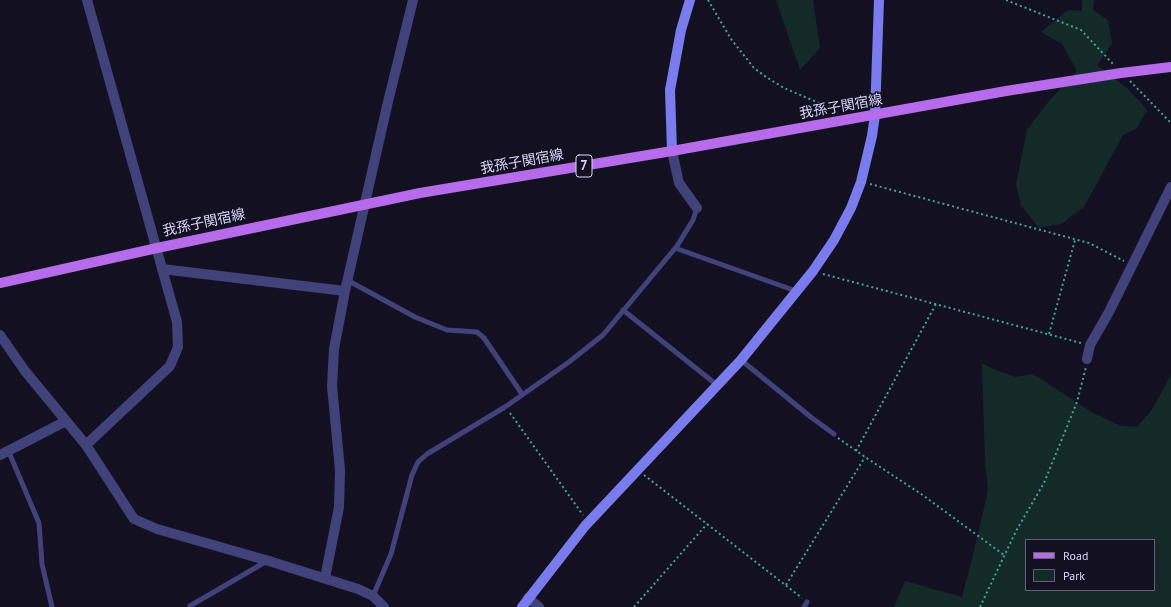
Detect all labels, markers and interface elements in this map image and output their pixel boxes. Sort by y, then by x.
street label: 我孫子関宿線 [798,91,884,123]
street label: 我孫子関宿線 [479,146,565,178]
road number: 7 [576,155,592,177]
street label: 我孫子関宿線 [161,206,247,240]
legend [1025,539,1155,591]
text: Road [1063,548,1088,563]
text: Park [1063,568,1085,583]

